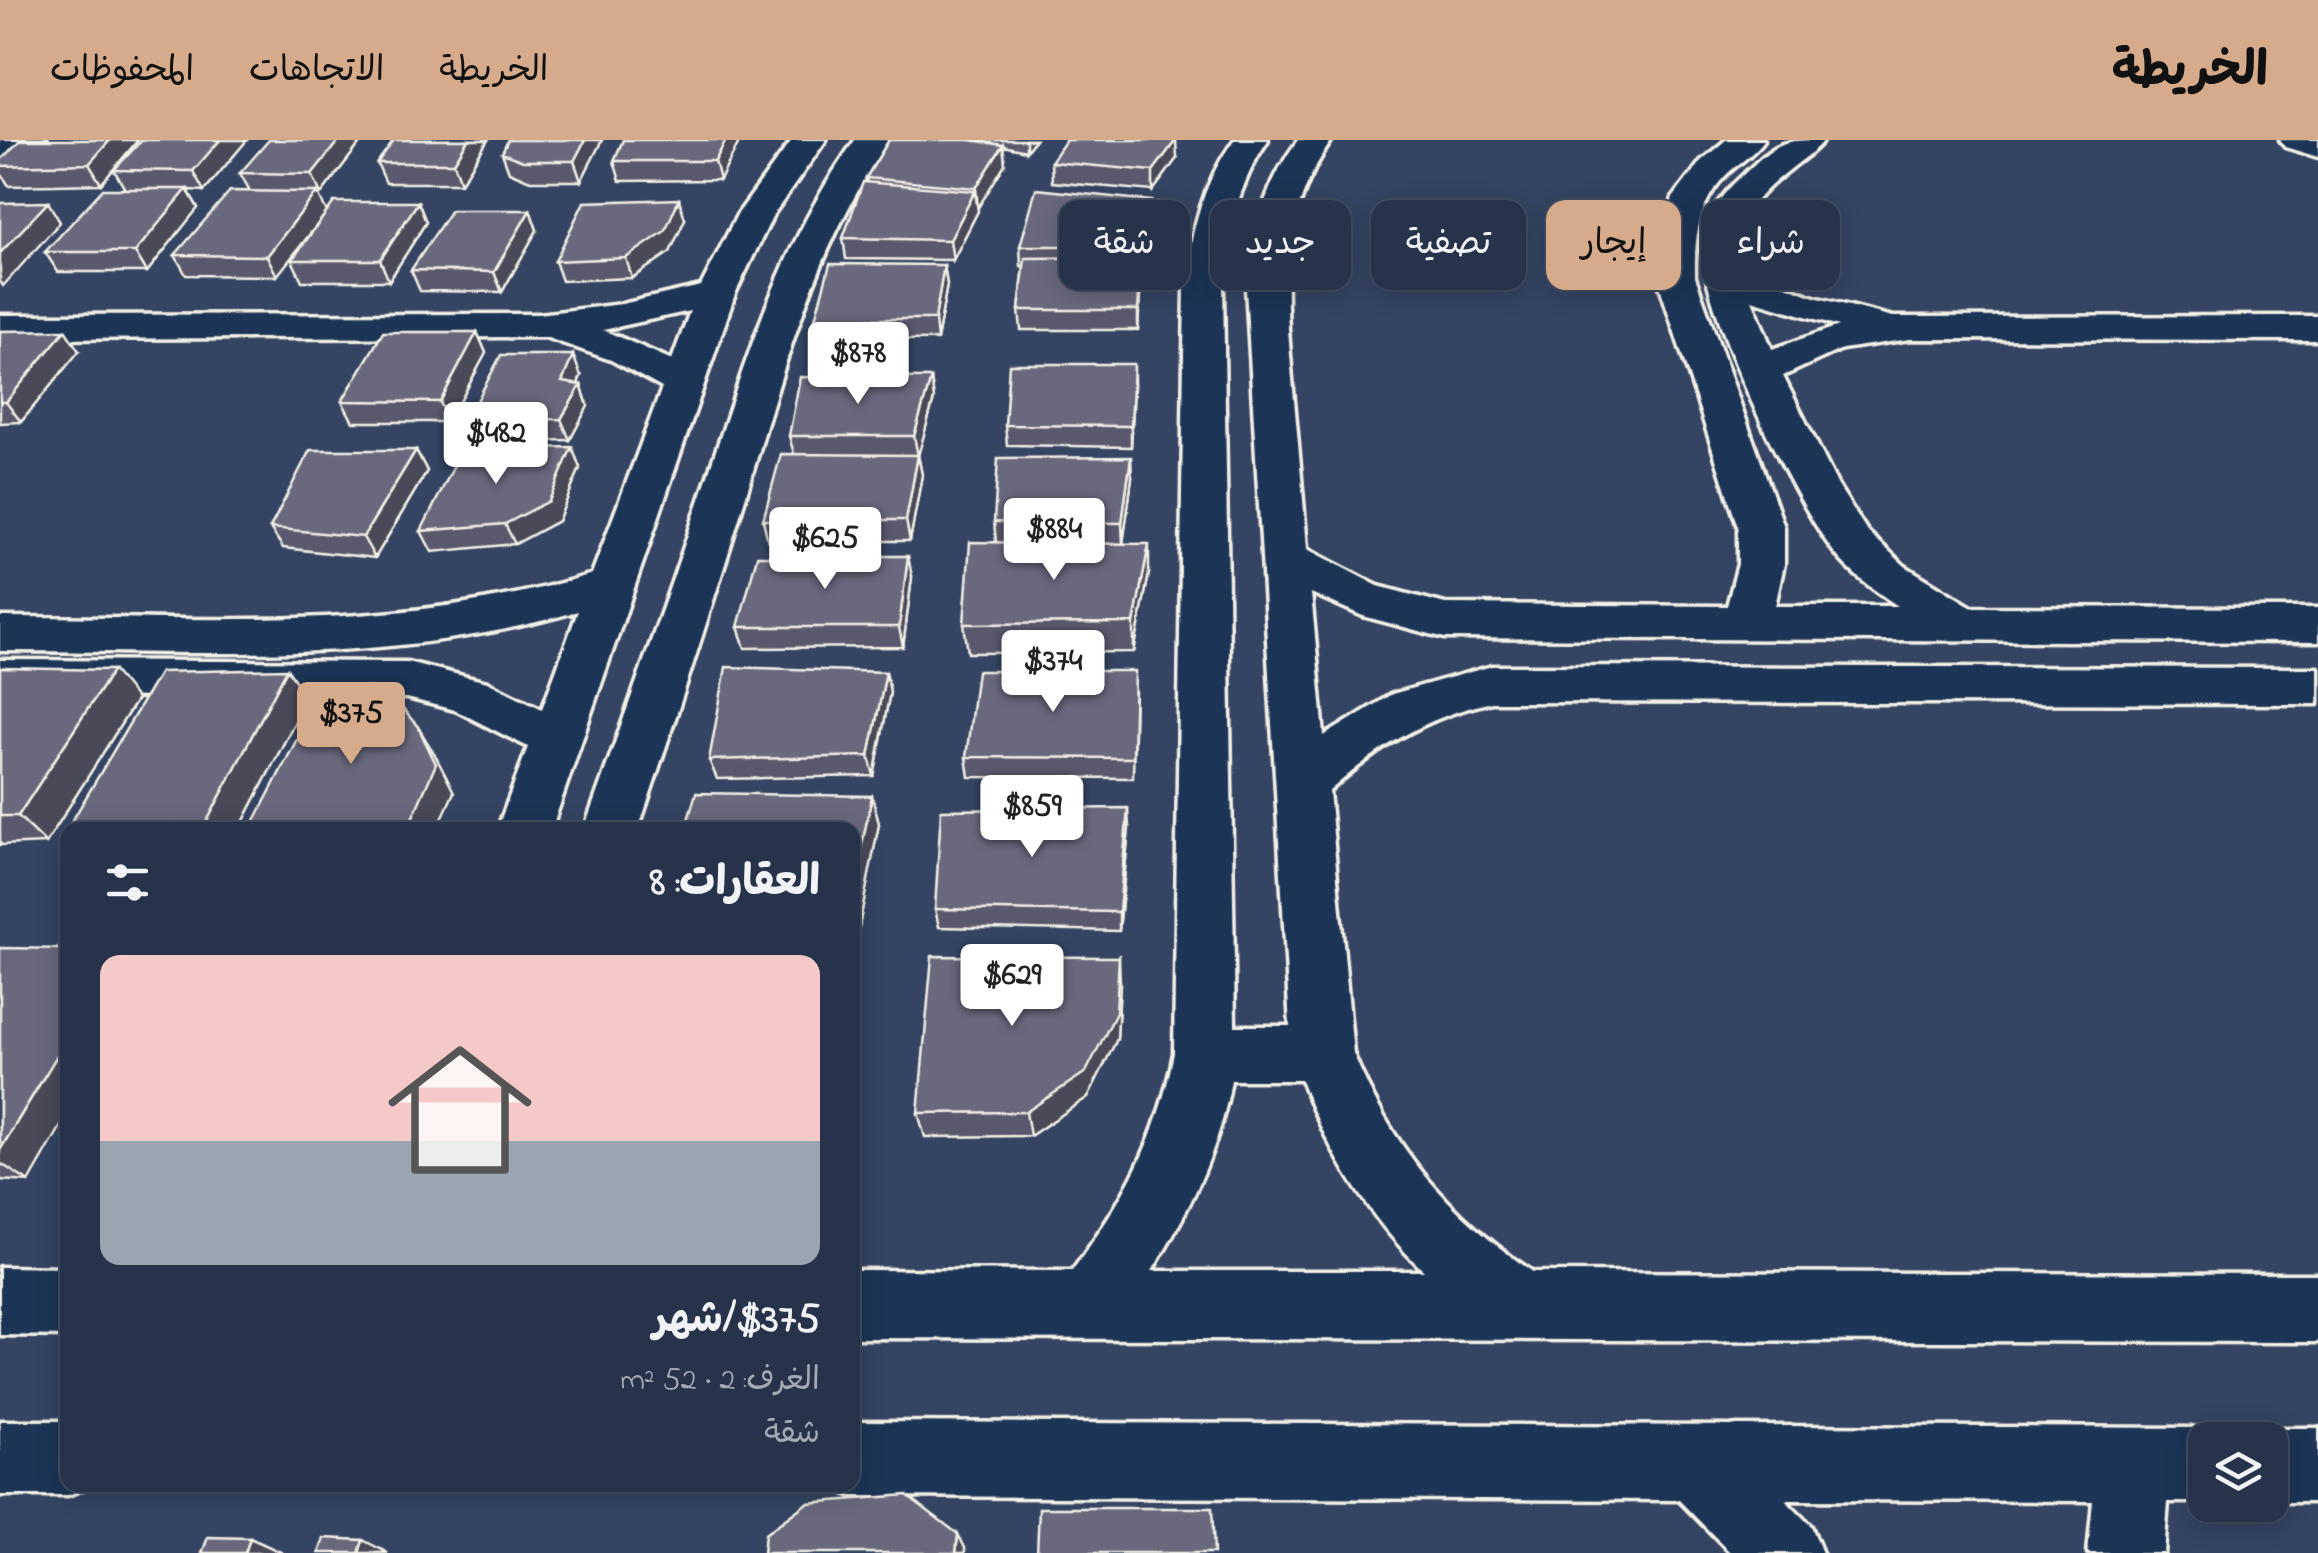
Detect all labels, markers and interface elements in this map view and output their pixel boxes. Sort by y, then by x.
text: الخريطة [2112,37,2268,107]
text: المحفوظات [50,46,194,97]
text: الاتجاهات [249,46,384,97]
text: الخريطة [439,46,548,97]
chip: شقة [1059,200,1190,290]
chip: جديد [1210,200,1351,290]
chip: تصفية [1371,200,1526,290]
chip: إيجار [1546,200,1681,290]
chip: شراء [1701,200,1840,290]
pin: $878 [799,322,917,407]
text: $878 [830,331,886,378]
pin: $482 [437,402,555,487]
text: $482 [466,411,526,458]
pin: $884 [995,498,1113,583]
pin: $625 [766,507,884,592]
text: $884 [1026,507,1082,554]
text: $625 [791,516,859,563]
pin: $374 [994,630,1112,715]
text: $374 [1024,639,1082,686]
pin: $375 [292,682,410,767]
text: $375 [319,691,383,738]
pin: $859 [973,775,1091,860]
text: $859 [1002,784,1062,831]
text: العقارات: 8 [649,853,820,914]
icon: filters [100,855,155,910]
pin: $629 [953,944,1071,1029]
text: $629 [983,953,1041,1000]
icon: home [370,1020,550,1200]
text: $375/شهر [653,1290,820,1351]
text: الغرف: 2 · 52 m² [620,1358,820,1405]
text: شقة [764,1411,820,1458]
map controls [2188,1422,2288,1522]
button: layers [2188,1422,2288,1522]

